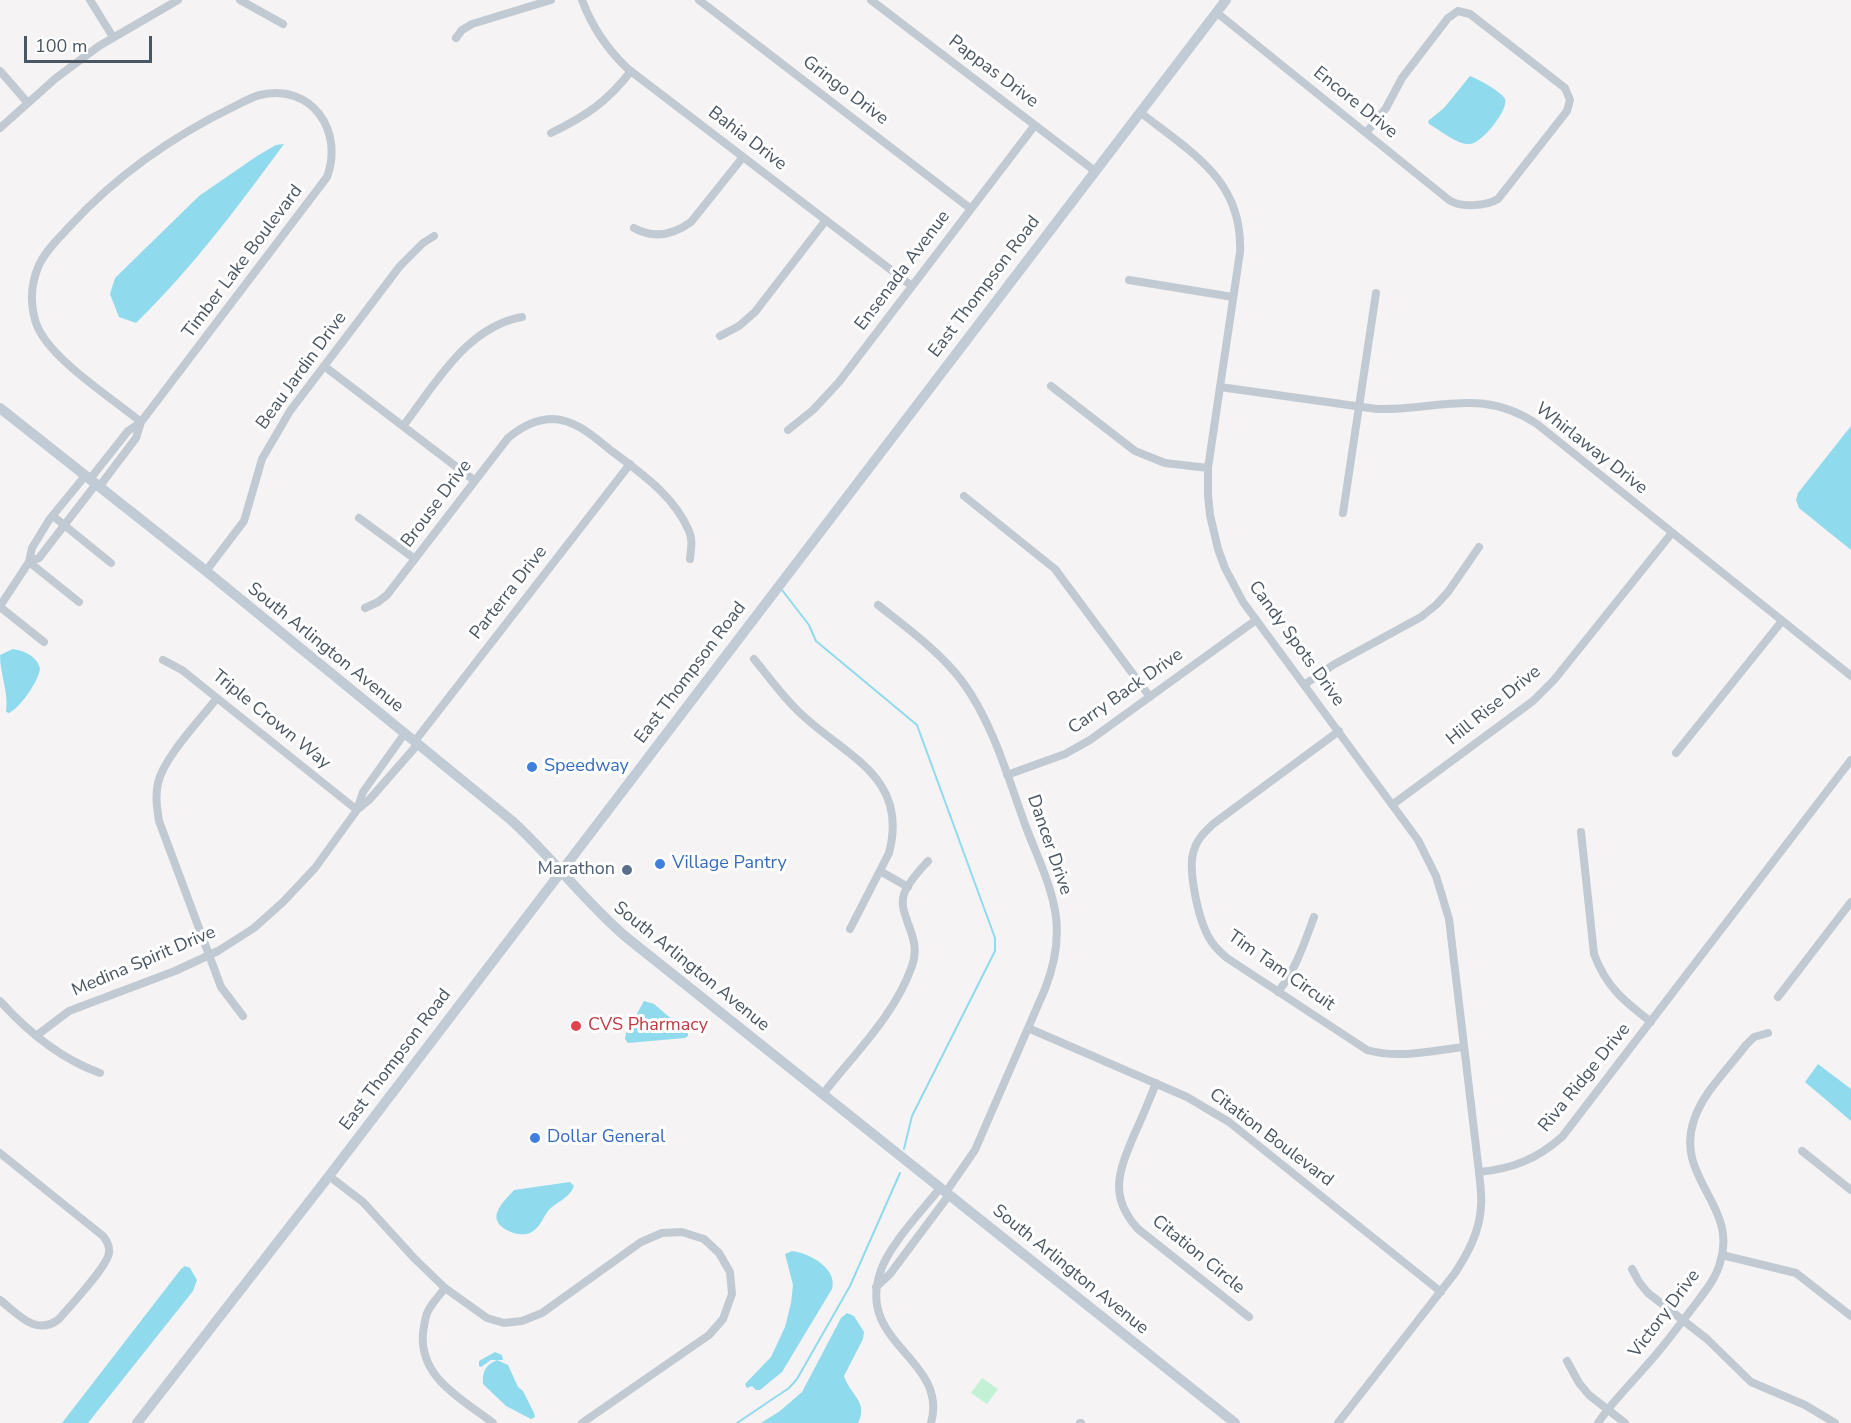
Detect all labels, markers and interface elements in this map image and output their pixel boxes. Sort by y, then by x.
scale bar [27,24,154,62]
street label: Pappas Drive [944,31,1042,113]
text: 100 m [35,34,87,58]
street label: Gringo Drive [798,52,892,130]
street label: Encore Drive [1309,62,1401,144]
street label: Bahia Drive [703,102,791,176]
street label: Timber Lake Boulevard [178,181,308,343]
street label: Ensenada Avenue [851,207,955,335]
street label: East Thompson Road [925,212,1045,362]
street label: Beau Jardin Drive [252,308,352,434]
street label: Whirlaway Drive [1531,398,1651,500]
street label: Brouse Drive [397,456,477,552]
street label: Parterra Drive [466,542,552,644]
street label: Candy Spots Drive [1243,577,1349,711]
street label: South Arlington Avenue [243,578,407,718]
street label: East Thompson Road [631,598,751,748]
street label: Carry Back Drive [1065,644,1187,740]
street label: Hill Rise Drive [1443,661,1545,751]
street label: Triple Crown Way [208,666,334,774]
place label: Speedway [544,756,629,778]
marker: Speedway [525,760,539,774]
street label: Dancer Drive [1022,792,1076,898]
place label: Village Pantry [672,853,787,875]
marker: Village Pantry [653,857,667,871]
place label: Marathon [537,859,615,881]
marker: Marathon [620,863,634,877]
street label: South Arlington Avenue [609,897,773,1037]
street label: Medina Spirit Drive [69,922,219,1002]
street label: Tim Tam Circuit [1223,926,1339,1016]
street label: East Thompson Road [336,985,456,1135]
place label: CVS Pharmacy [588,1015,708,1037]
marker: CVS Pharmacy [569,1019,583,1033]
street label: Riva Ridge Drive [1535,1019,1635,1137]
street label: Citation Boulevard [1205,1084,1337,1192]
place label: Dollar General [547,1127,665,1149]
marker: Dollar General [528,1131,542,1145]
street label: South Arlington Avenue [988,1200,1152,1340]
street label: Citation Circle [1147,1211,1249,1299]
street label: Victory Drive [1625,1266,1705,1362]

